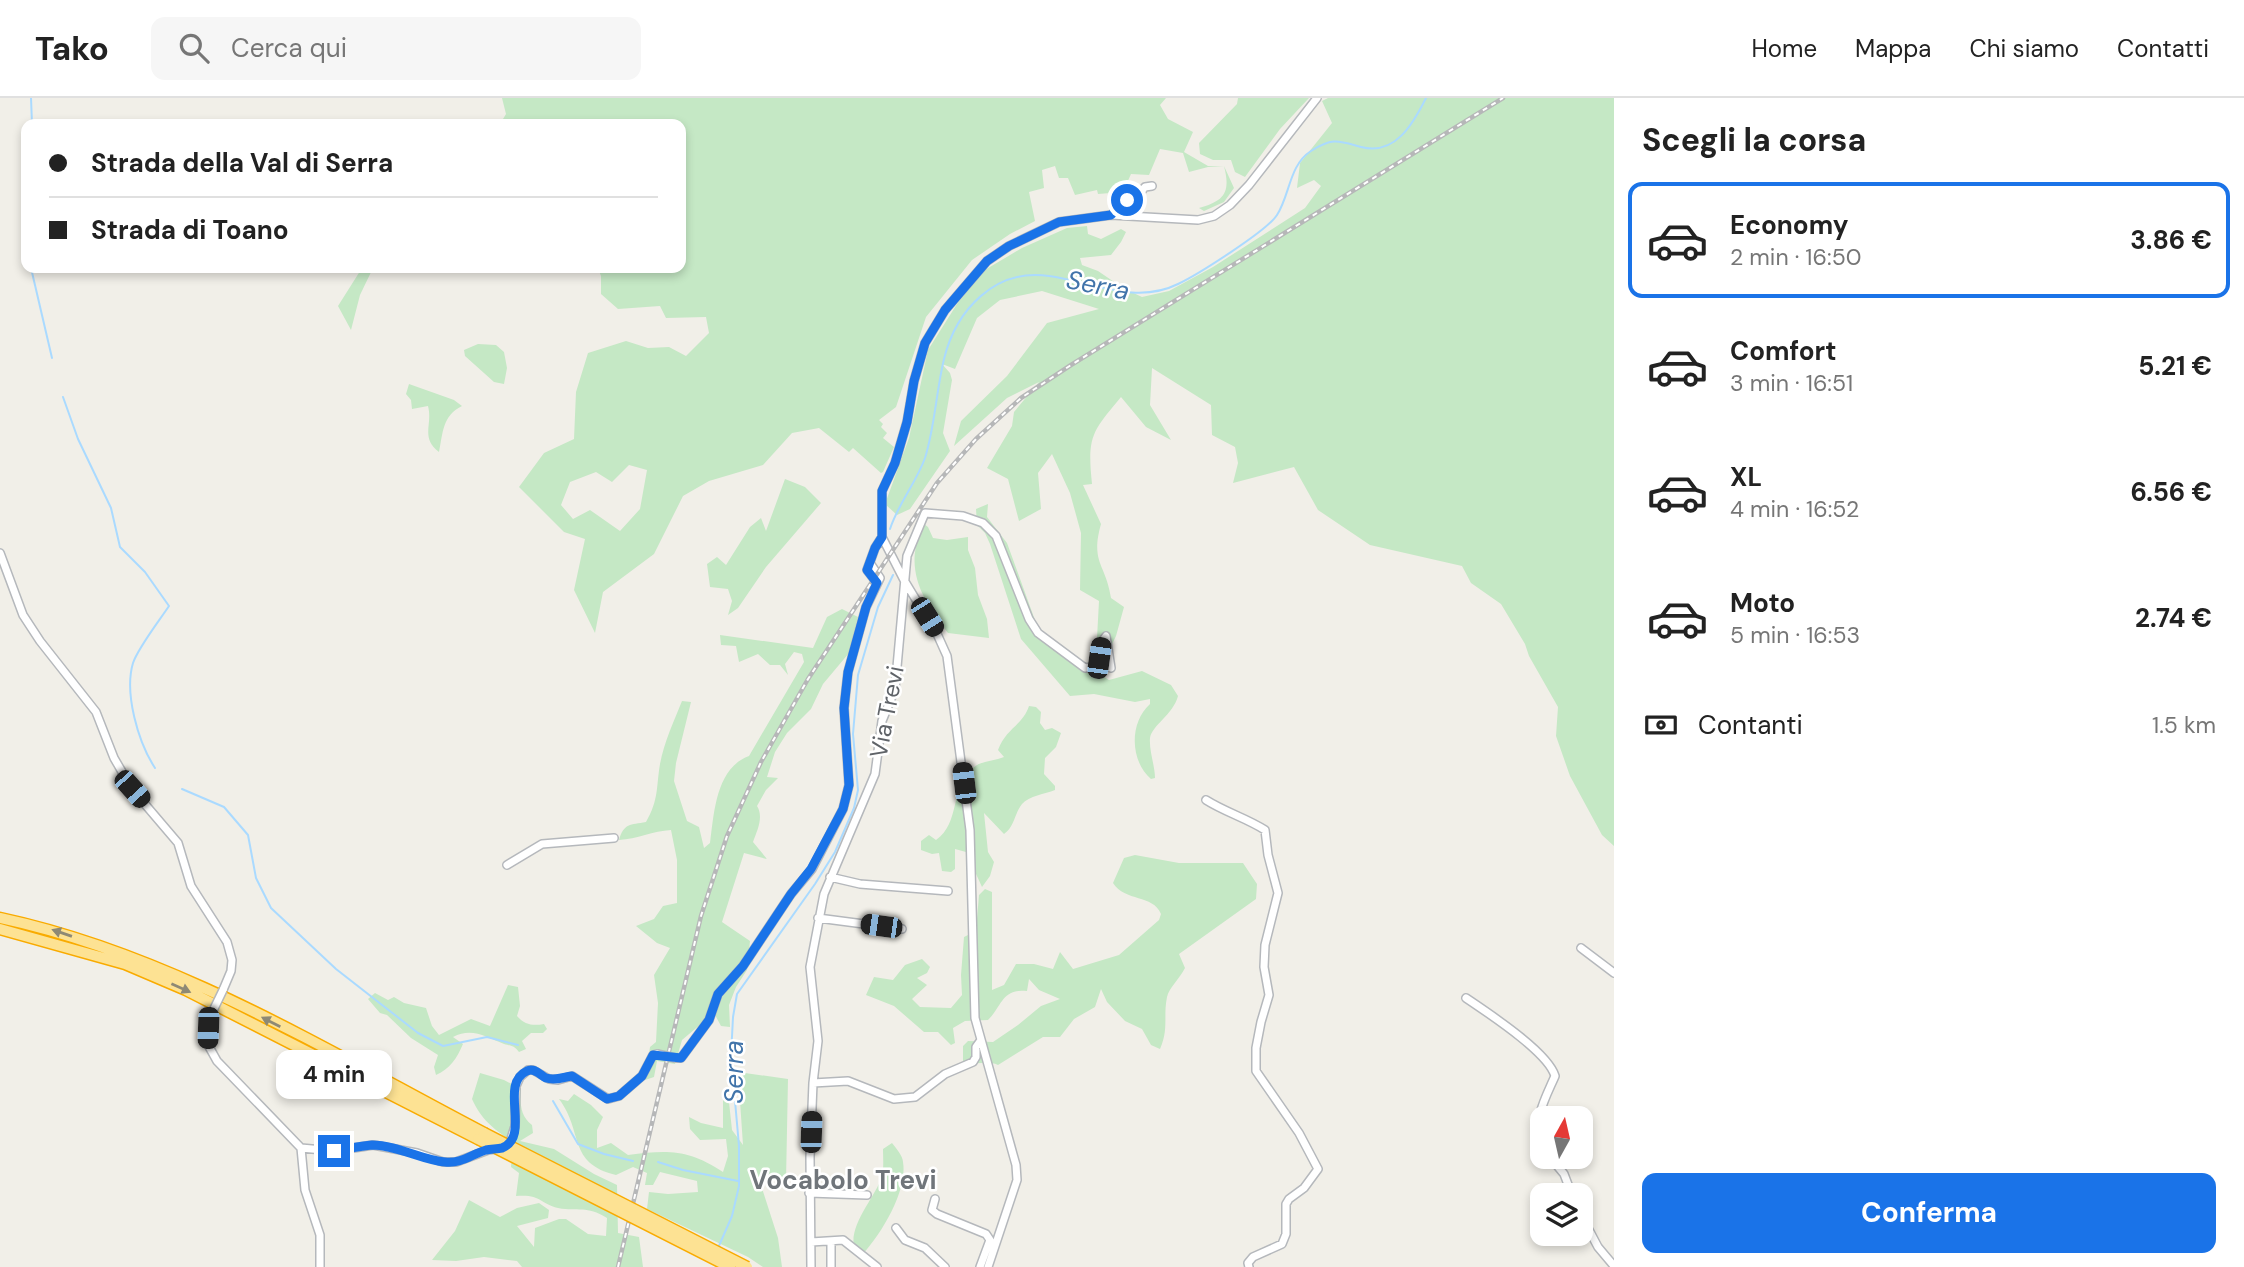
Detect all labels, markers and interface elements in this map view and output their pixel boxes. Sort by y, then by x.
search box [151,17,641,80]
text: Tako [35,27,109,70]
icon: search [175,29,213,67]
text: Cerca qui [231,31,347,65]
text: Home [1751,33,1817,64]
text: Mappa [1855,33,1931,64]
text: Chi siamo [1969,33,2079,64]
text: Contatti [2117,33,2209,64]
text: Scegli la corsa [1642,119,1866,161]
text: Strada della Val di Serra [91,146,393,180]
route start [1111,184,1143,216]
text: Economy [1730,208,1848,242]
icon: car [1646,209,1709,272]
text: Strada di Toano [91,213,289,247]
text: 3.86 € [2130,223,2212,257]
text: 2 min · 16:50 [1730,242,1861,272]
water label: Serra [1064,262,1132,308]
text: Comfort [1730,334,1836,368]
icon: car [1646,335,1709,398]
text: 5.21 € [2138,349,2212,383]
text: 3 min · 16:51 [1730,368,1853,398]
text: XL [1730,460,1762,494]
icon: car [1646,461,1709,524]
text: 6.56 € [2131,475,2212,509]
text: 4 min · 16:52 [1730,494,1859,524]
text: Moto [1730,586,1795,620]
icon: car [1646,587,1709,650]
car [907,594,948,640]
text: 2.74 € [2135,601,2212,635]
text: 5 min · 16:53 [1730,620,1860,650]
car [1086,636,1113,680]
street label: Via Trevi [862,663,911,761]
icon: cash [1642,706,1680,744]
text: Contanti [1698,708,1803,742]
text: 1.5 km [2152,710,2216,740]
car [952,761,977,805]
car [111,766,154,812]
car [859,913,904,939]
one-way arrow [52,927,73,938]
one-way arrow [171,982,191,994]
car [197,1007,220,1049]
one-way arrow [261,1016,281,1028]
water label: Serra [717,1040,751,1104]
callout: 4 min [276,1049,392,1098]
text: 4 min [303,1059,365,1089]
north arrow [1530,1106,1592,1169]
map controls [1530,1106,1593,1246]
car [800,1111,823,1153]
route end [318,1135,350,1167]
district label: Vocabolo Trevi [749,1163,937,1197]
button: Conferma [1642,1173,2216,1253]
button: layers [1530,1183,1593,1246]

